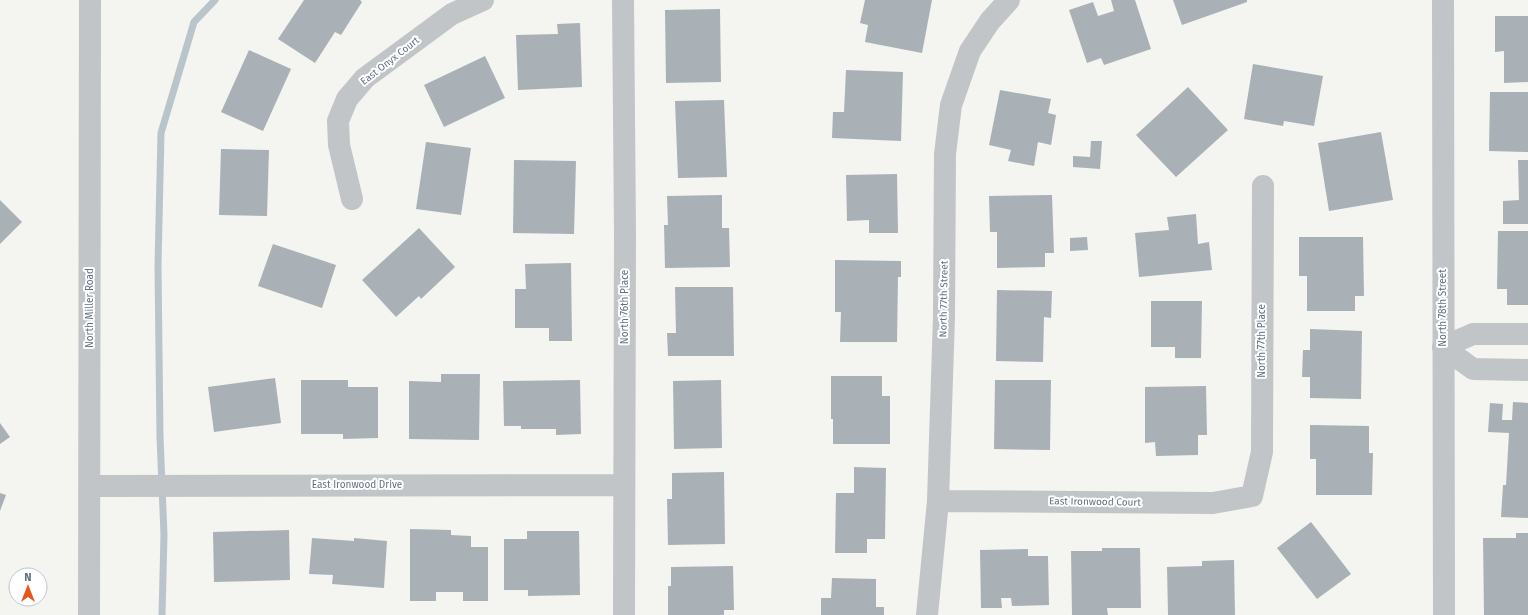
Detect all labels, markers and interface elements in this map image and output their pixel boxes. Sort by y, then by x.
street label: East Onyx Court [358,34,422,88]
street label: North 77th Street [937,260,951,337]
street label: North Miller Road [84,268,96,348]
street label: North 78th Street [1437,269,1449,347]
street label: North 76th Place [619,270,631,344]
street label: North 77th Place [1256,304,1268,378]
street label: East Ironwood Drive [312,479,402,491]
street label: East Ironwood Court [1049,495,1141,509]
north arrow [8,567,48,607]
text: N [24,571,32,584]

